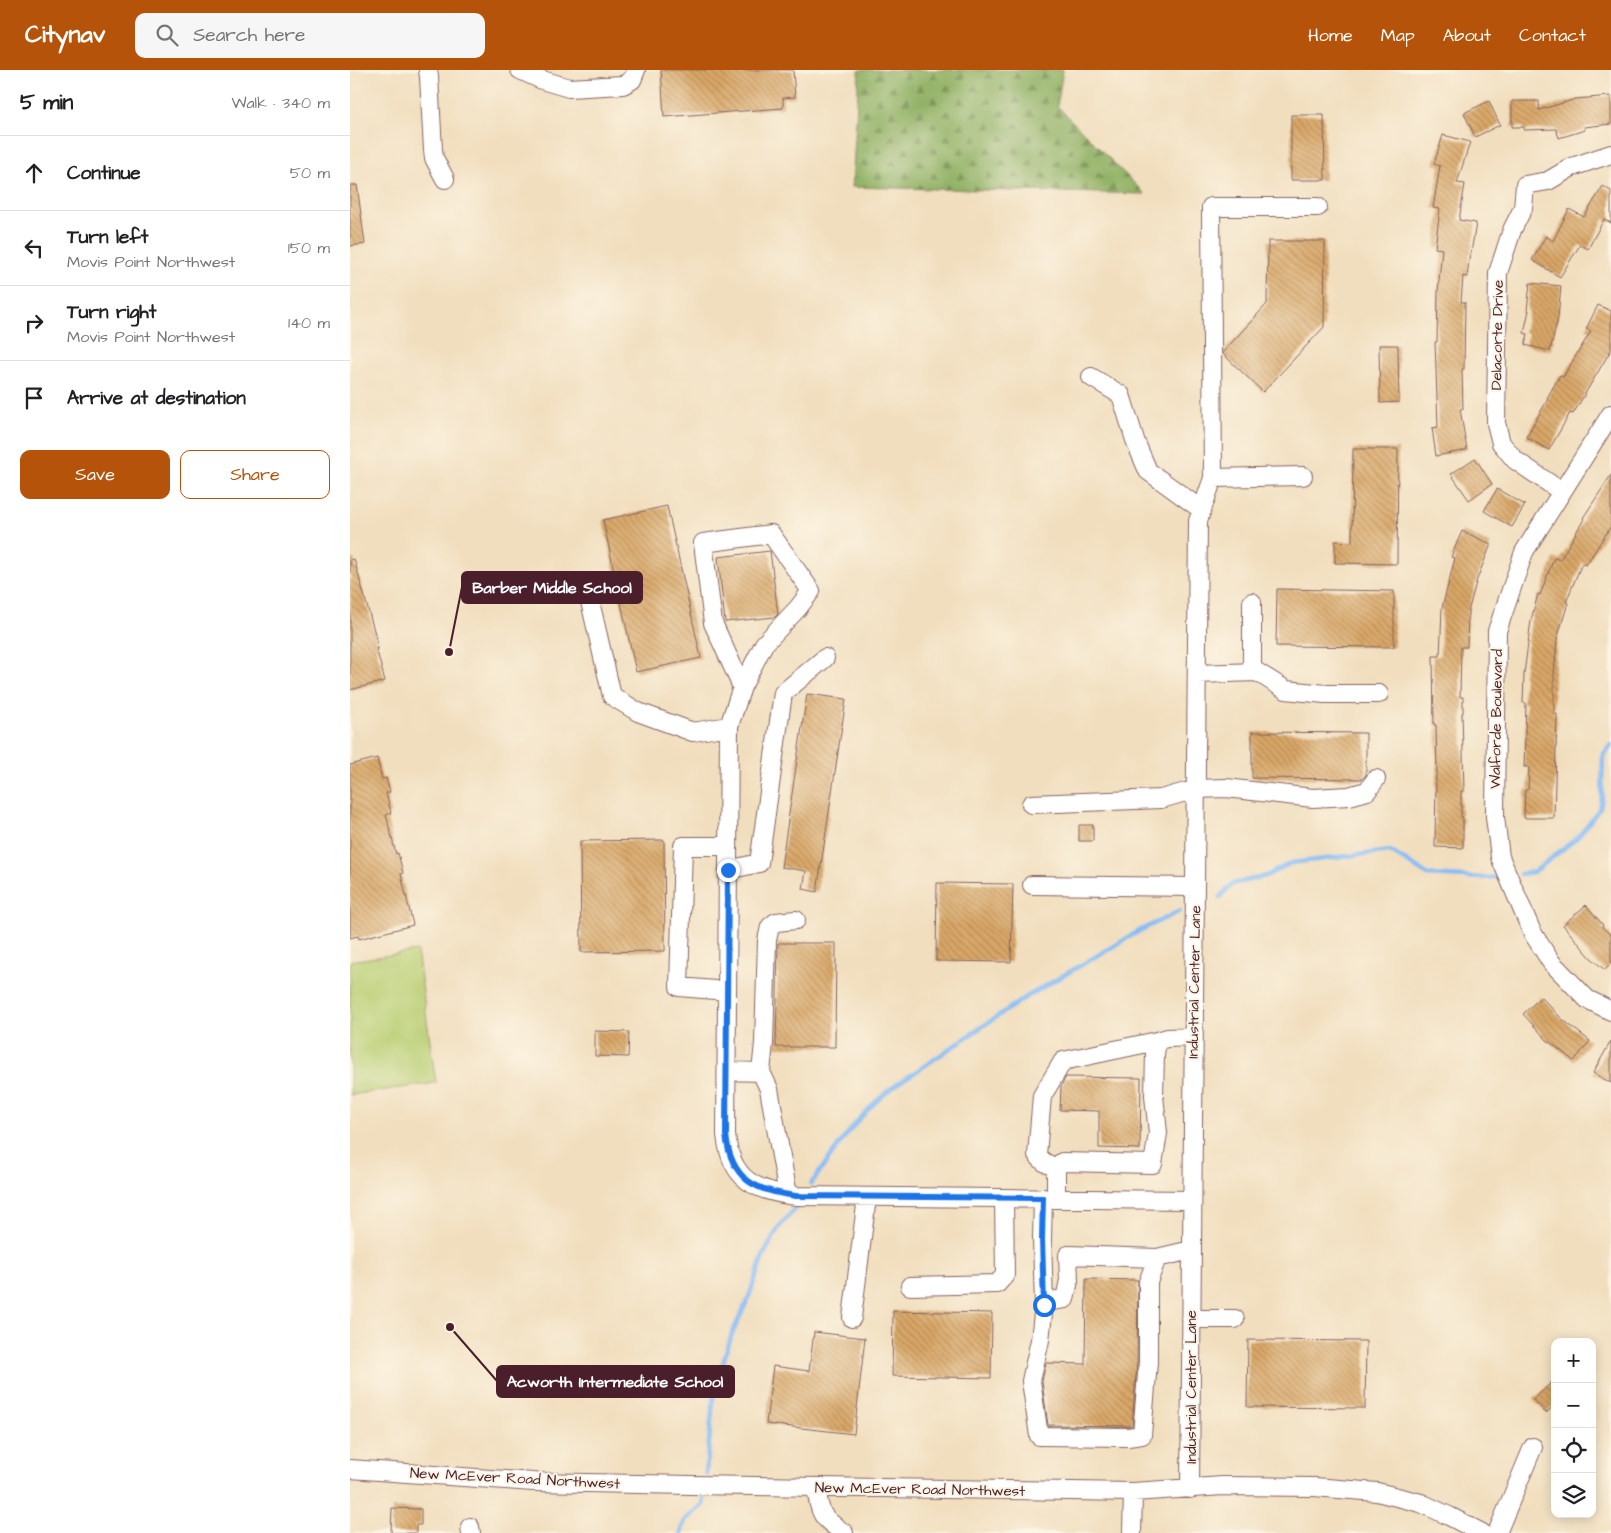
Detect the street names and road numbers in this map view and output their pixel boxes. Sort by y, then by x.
street label: Delacorte Drive [1486,280,1509,390]
street label: Walforde Boulevard [1485,648,1508,789]
street label: Industrial Center Lane [1183,905,1206,1059]
street label: Industrial Center Lane [1181,1310,1202,1464]
street label: New McEver Road Northwest [409,1463,621,1494]
street label: New McEver Road Northwest [815,1477,1025,1502]

